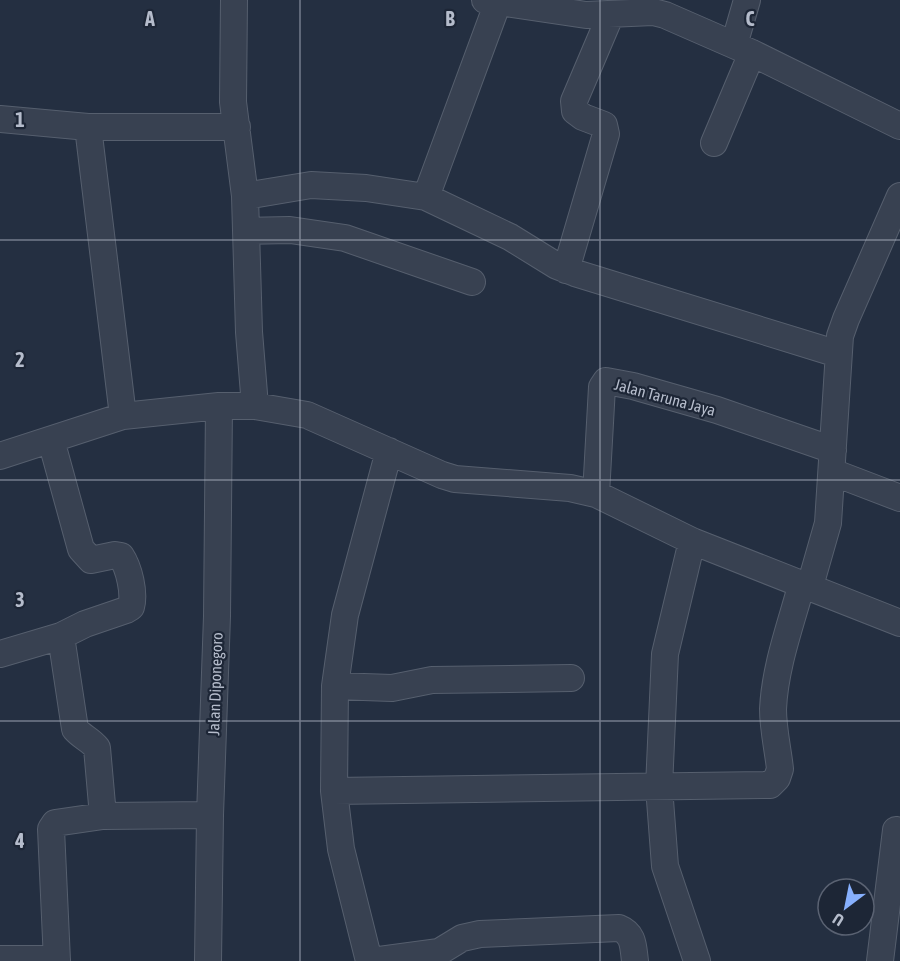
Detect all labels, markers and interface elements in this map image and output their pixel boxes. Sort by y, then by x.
text: A [144,7,155,30]
text: B [445,7,455,30]
text: C [746,7,755,30]
text: 1 [15,108,25,131]
text: 2 [15,348,25,371]
street label: Jalan Taruna Jaya [612,375,717,420]
text: 3 [15,588,25,611]
street label: Jalan Diponegoro [204,632,227,736]
text: 4 [14,829,25,852]
north arrow [816,877,876,937]
text: U [829,910,847,930]

